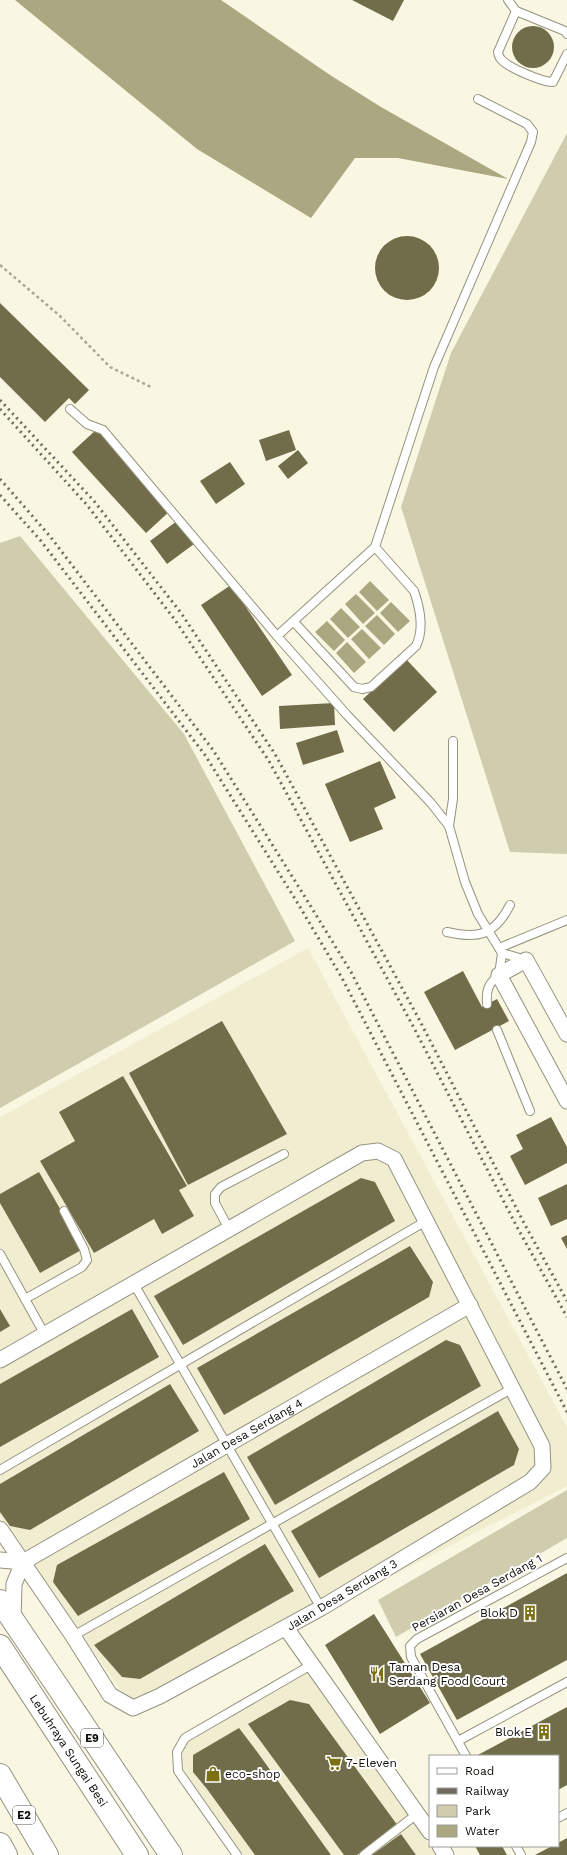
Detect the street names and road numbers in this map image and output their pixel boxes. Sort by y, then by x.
street label: Jalan Desa Serdang 4 [188,1396,305,1471]
street label: Persiaran Desa Serdang 1 [409,1551,545,1635]
street label: Jalan Desa Serdang 3 [284,1556,400,1634]
street label: Lebuhraya Sungai Besi [27,1692,110,1809]
road number: E9 [81,1729,103,1747]
road number: E2 [13,1806,35,1824]

